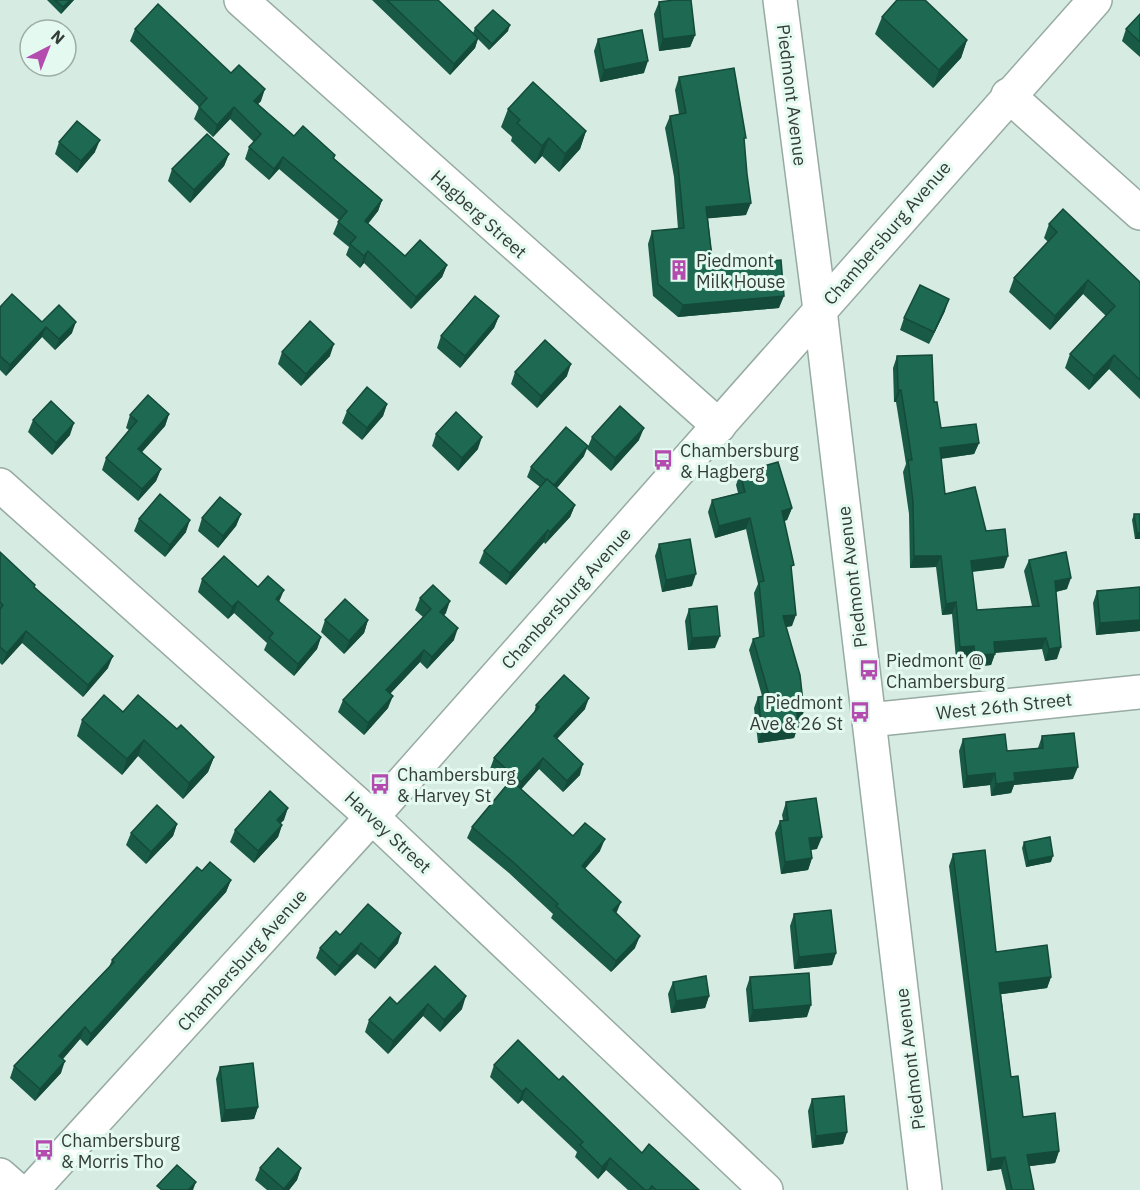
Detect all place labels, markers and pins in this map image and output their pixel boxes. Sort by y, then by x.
place label: Piedmont Milk House [696,249,786,293]
building icon: Piedmont Milk House [667,258,691,282]
place label: Chambersburg & Hagberg [680,439,799,483]
bus stop icon: Chambersburg & Hagberg [651,448,675,472]
place label: Piedmont @ Chambersburg [886,649,1005,693]
bus stop icon: Piedmont @ Chambersburg [857,658,881,682]
place label: Piedmont Ave & 26 St [750,691,843,735]
bus stop icon: Piedmont Ave & 26 St [848,700,872,724]
place label: Chambersburg & Harvey St [397,763,516,807]
bus stop icon: Chambersburg & Harvey St [368,772,392,796]
place label: Chambersburg & Morris Tho [61,1129,180,1173]
bus stop icon: Chambersburg & Morris Tho [32,1138,56,1162]

